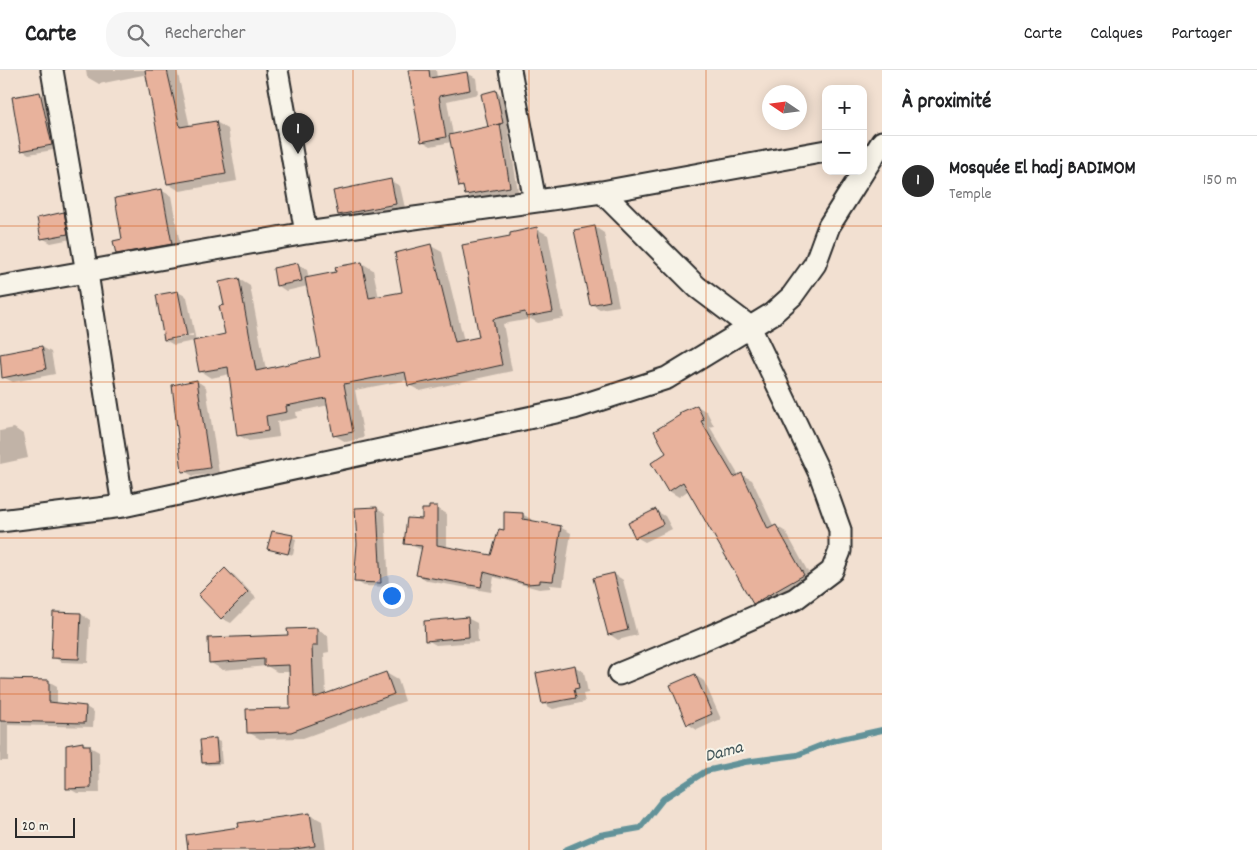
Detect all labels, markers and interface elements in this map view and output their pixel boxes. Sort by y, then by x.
search box [106,12,456,57]
text: Carte [25,18,76,52]
icon: search [124,21,152,49]
text: Rechercher [164,21,246,48]
text: Carte [1024,22,1062,47]
text: Calques [1090,22,1143,47]
text: Partager [1171,22,1232,47]
north arrow [762,85,807,130]
map controls [822,85,867,175]
button: + [822,85,867,130]
text: À proximité [902,88,991,118]
pin: 1 [282,113,314,154]
button: − [822,130,867,175]
text: Mosquée El hadj BADIMOM [949,156,1136,183]
text: 1 [916,169,920,192]
text: 150 m [1203,169,1237,192]
text: Temple [949,183,992,206]
your location [379,583,405,609]
water label: Dama [702,736,747,770]
scale bar [15,815,75,838]
text: 20 m [22,817,49,837]

